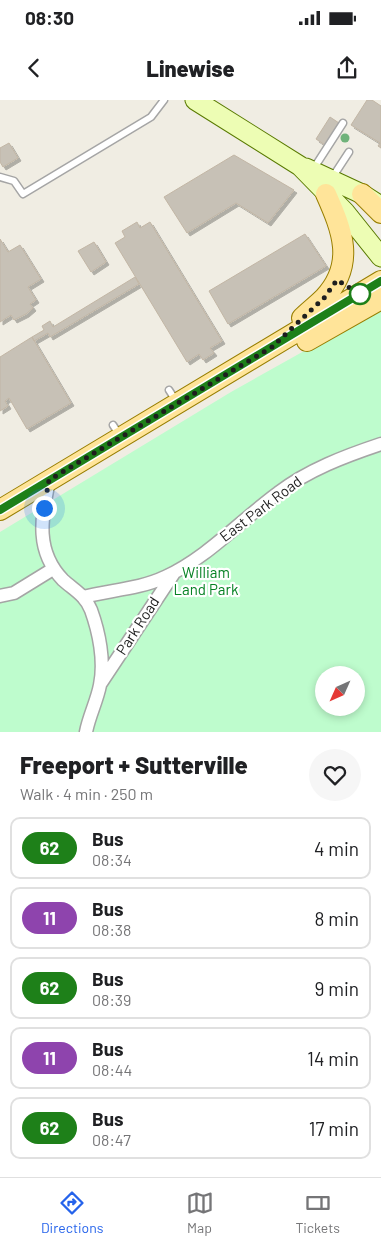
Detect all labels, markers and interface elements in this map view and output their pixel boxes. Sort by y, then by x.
text: 08:30 [25,6,74,29]
icon: back [20,54,48,82]
icon: share [333,54,361,82]
text: Linewise [146,55,235,81]
unlabelled marker [349,283,371,305]
street label: East Park Road [216,472,305,545]
your location [32,496,57,521]
park label: William Land Park [174,563,239,598]
street label: Park Road [112,593,163,658]
north arrow [315,666,365,716]
map controls [315,666,365,716]
button: heart [309,749,361,801]
text: Freeport + Sutterville [20,750,248,779]
text: Walk · 4 min · 250 m [20,784,153,803]
text: Bus [92,827,124,850]
text: 62 [40,837,59,859]
text: 4 min [314,837,359,860]
text: 08:34 [92,850,132,869]
text: Bus [92,897,124,920]
text: 11 [43,907,56,929]
text: 8 min [315,907,359,930]
text: 08:38 [92,920,131,939]
text: Bus [92,967,124,990]
text: 62 [40,977,59,999]
text: 9 min [315,977,359,1000]
text: 08:39 [92,990,131,1009]
text: Bus [92,1037,124,1060]
text: 11 [43,1047,56,1069]
text: 14 min [307,1047,359,1070]
text: 08:44 [92,1060,132,1079]
text: Bus [92,1107,124,1130]
text: 62 [40,1117,59,1139]
text: 17 min [309,1117,359,1140]
text: 08:47 [92,1130,131,1149]
tab: Directions [41,1189,104,1236]
tab: Map [186,1189,214,1236]
tab: Tickets [295,1189,340,1236]

